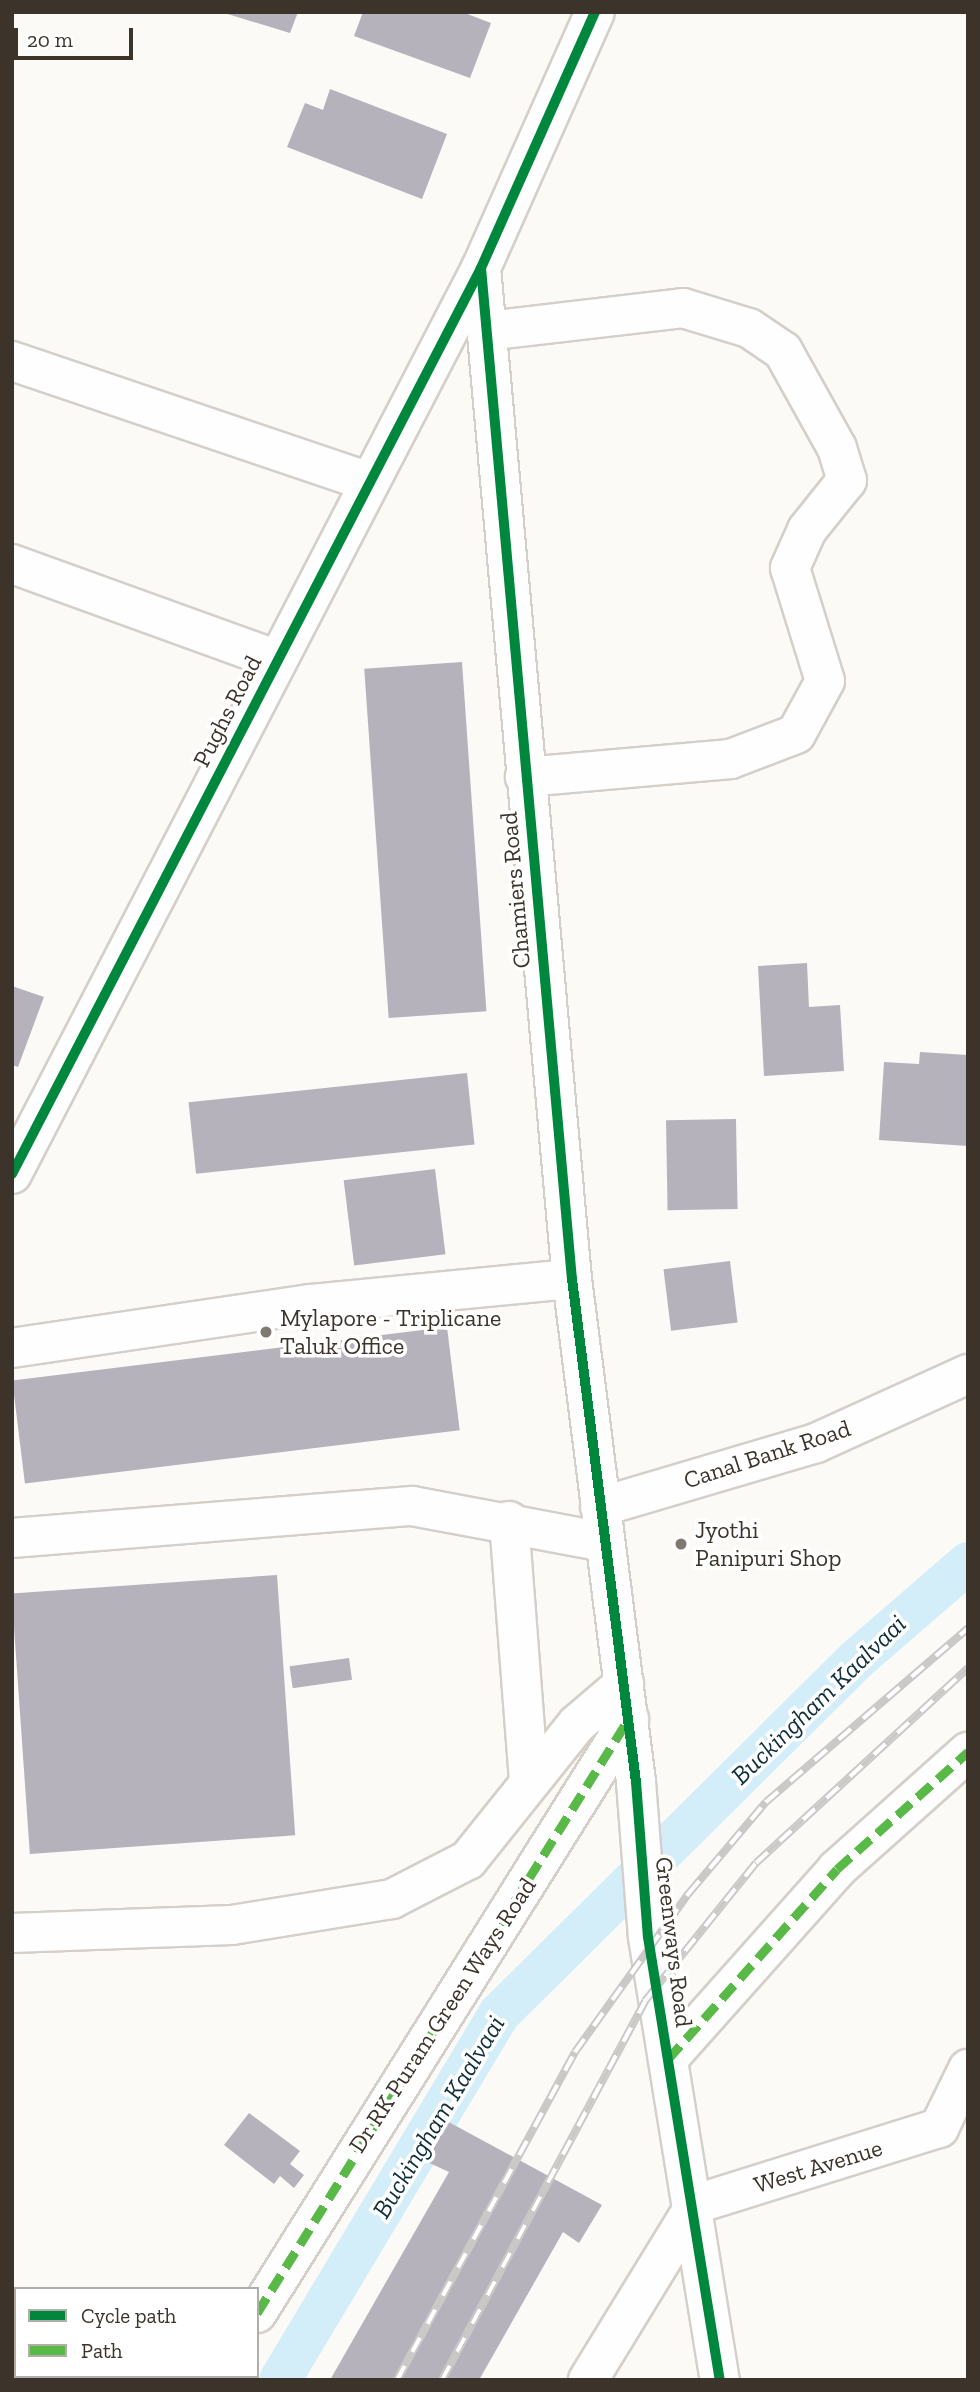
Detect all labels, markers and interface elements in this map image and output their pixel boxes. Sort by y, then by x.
scale bar [18,14,136,58]
text: 20 m [27,27,73,52]
street label: Pughs Road [187,650,267,772]
street label: Chamiers Road [494,811,536,969]
place label: Mylapore - Triplicane Taluk Office [280,1304,502,1360]
marker: Mylapore - Triplicane Taluk Office [258,1324,274,1340]
street label: Canal Bank Road [680,1413,854,1495]
place label: Jyothi Panipuri Shop [695,1516,841,1572]
marker: Jyothi Panipuri Shop [673,1536,689,1552]
water label: Buckingham Kaalvaai [725,1609,913,1791]
street label: Greenways Road [649,1855,699,2029]
street label: Dr RK Puram Green Ways Road [342,1871,542,2159]
water label: Buckingham Kaalvaai [366,2010,512,2224]
street label: West Avenue [750,2133,886,2199]
legend [14,2287,259,2378]
text: Cycle path [81,2303,176,2328]
text: Path [81,2338,123,2363]

